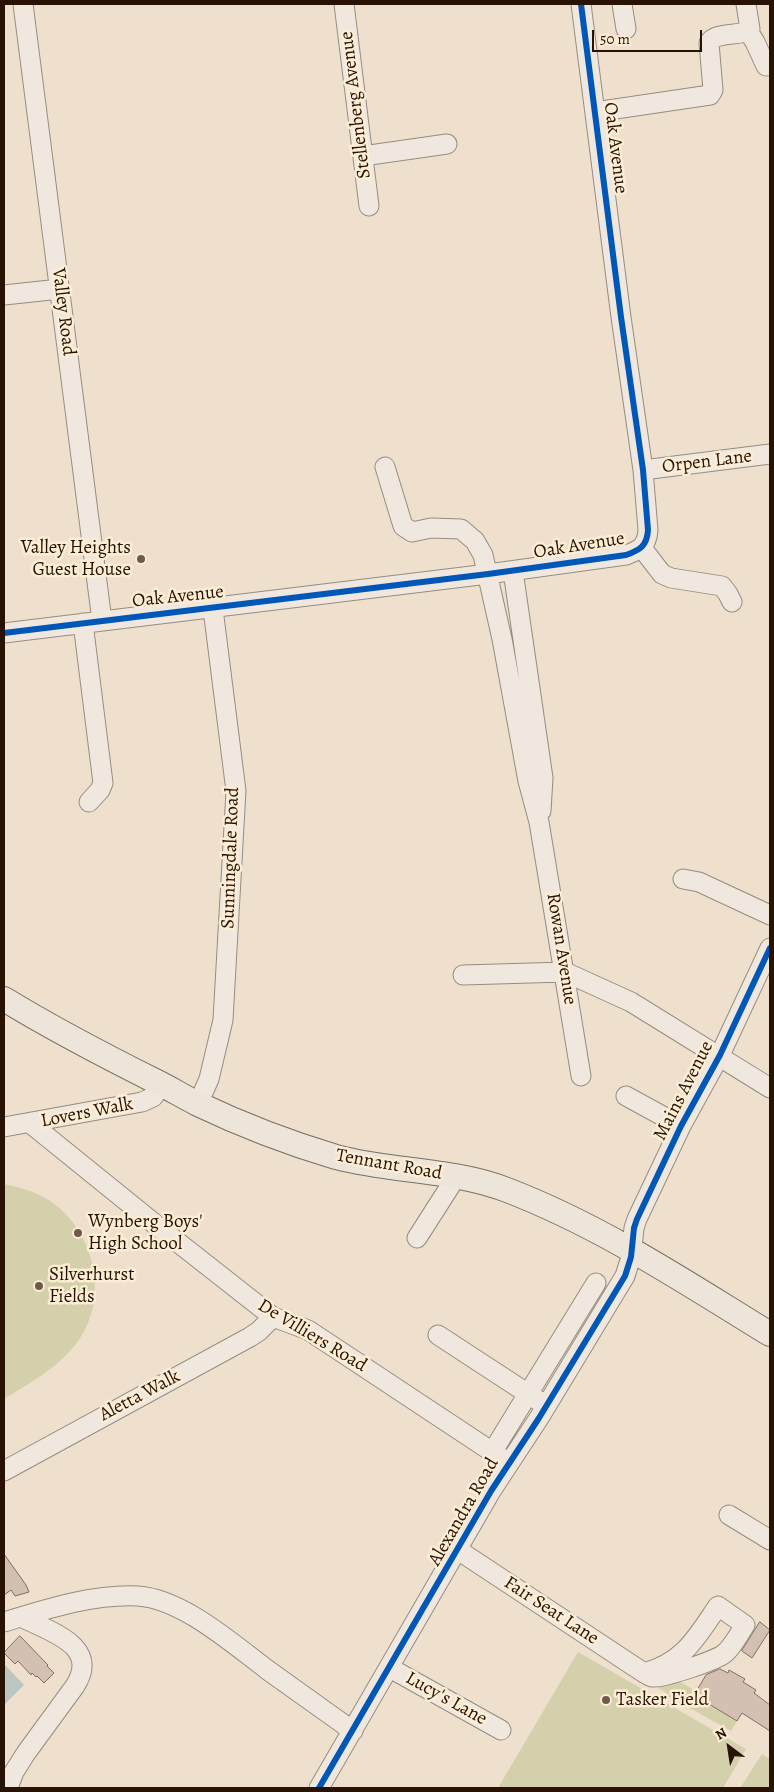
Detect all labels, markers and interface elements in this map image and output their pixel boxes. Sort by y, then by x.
scale bar [594,20,704,52]
text: 50 m [600,29,630,49]
street label: Stellenberg Avenue [336,30,376,180]
street label: Oak Avenue [598,101,632,195]
street label: Valley Road [46,267,80,357]
street label: Orpen Lane [661,445,753,479]
street label: Oak Avenue [532,528,626,564]
place label: Valley Heights Guest House [21,537,131,581]
marker: Valley Heights Guest House [135,553,147,565]
street label: Oak Avenue [131,581,225,613]
street label: Sunningdale Road [217,787,245,929]
street label: Rowan Avenue [541,891,581,1007]
street label: Mains Avenue [649,1037,719,1145]
street label: Lovers Walk [39,1093,135,1133]
street label: Tennant Road [334,1144,444,1186]
place label: Wynberg Boys' High School [88,1211,203,1255]
marker: Wynberg Boys' High School [72,1227,84,1239]
place label: Silverhurst Fields [49,1264,134,1308]
marker: Silverhurst Fields [33,1280,45,1292]
street label: De Villiers Road [253,1295,371,1377]
street label: Aletta Walk [96,1365,184,1427]
street label: Alexandra Road [424,1454,504,1570]
street label: Fair Seat Lane [499,1572,603,1650]
street label: Lucy's Lane [401,1667,491,1731]
place label: Tasker Field [616,1689,709,1711]
marker: Tasker Field [600,1694,612,1706]
north arrow [704,1722,754,1772]
text: N [712,1723,730,1744]

